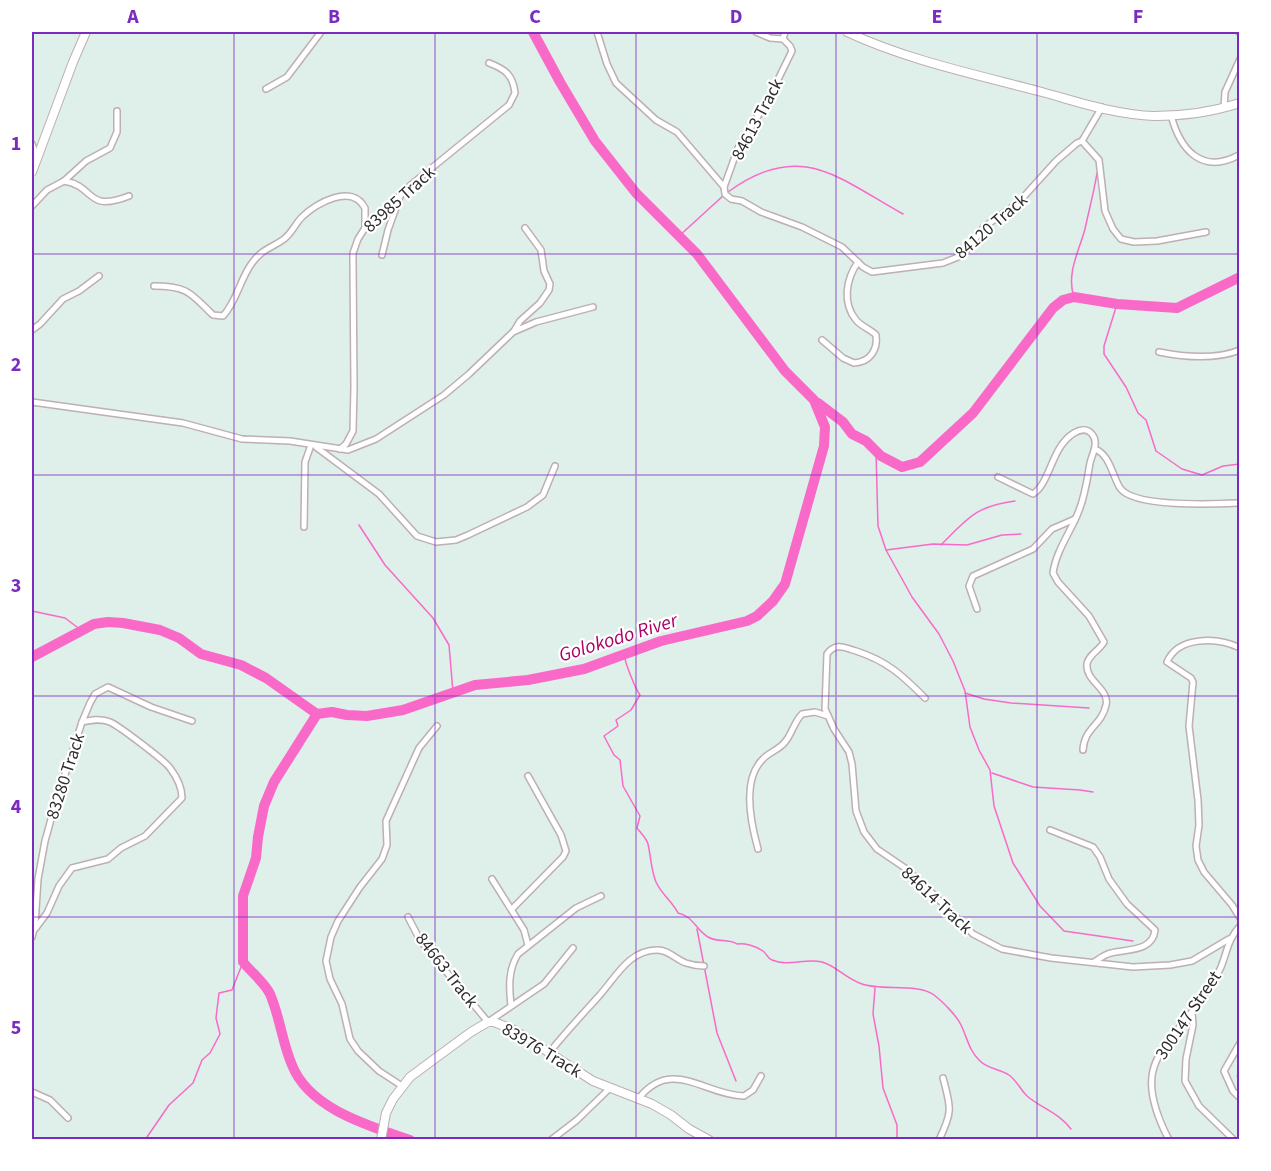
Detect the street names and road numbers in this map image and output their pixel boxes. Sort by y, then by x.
street label: 84613 Track [725,74,789,164]
street label: 83985 Track [358,160,441,238]
street label: 84120 Track [949,188,1033,265]
street label: 83280 Track [40,730,91,822]
street label: 84614 Track [896,861,978,940]
street label: 84663 Track [409,927,484,1013]
street label: 300147 Street [1149,966,1227,1065]
street label: 83976 Track [497,1017,586,1084]

